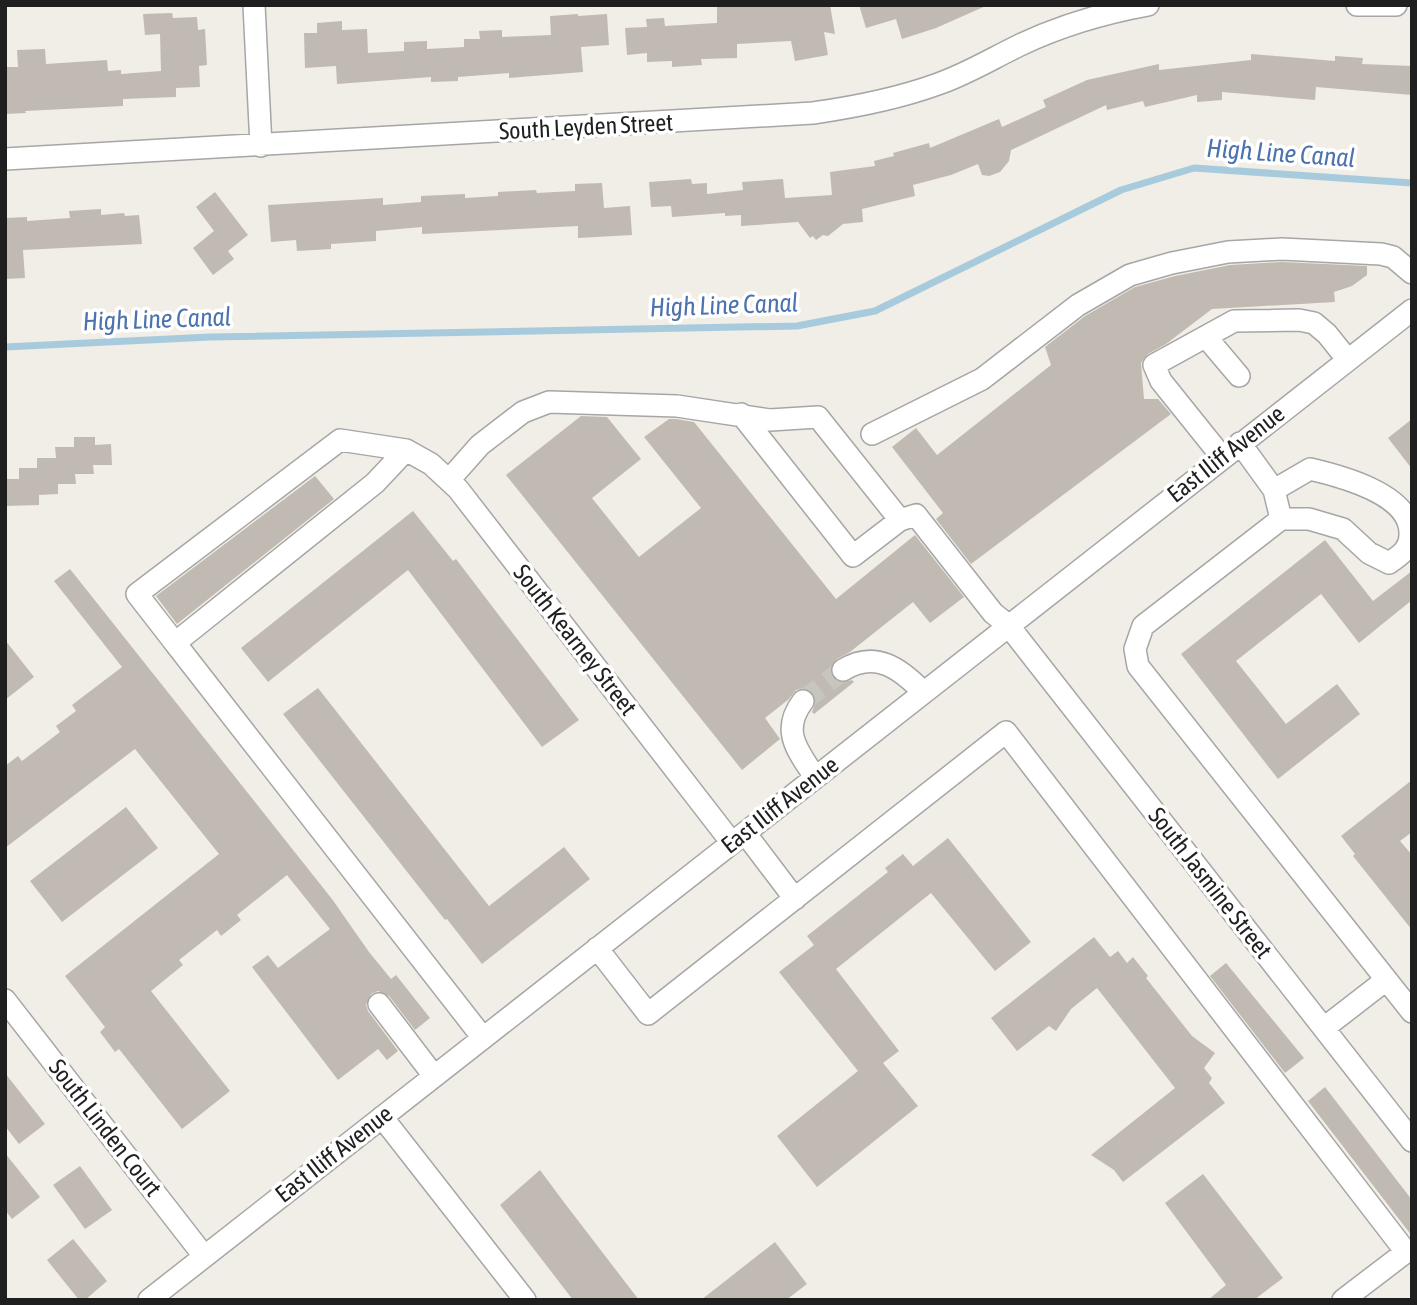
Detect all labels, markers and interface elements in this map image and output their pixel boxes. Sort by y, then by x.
street label: South Leyden Street [498,108,674,145]
water label: High Line Canal [1206,133,1356,173]
water label: High Line Canal [649,287,799,323]
water label: High Line Canal [82,301,232,337]
street label: East Iliff Avenue [1162,400,1289,508]
street label: South Kearney Street [508,559,643,720]
street label: East Iliff Avenue [716,751,843,859]
street label: South Jasmine Street [1143,802,1278,963]
street label: South Linden Court [44,1054,167,1201]
street label: East Iliff Avenue [270,1100,397,1208]

